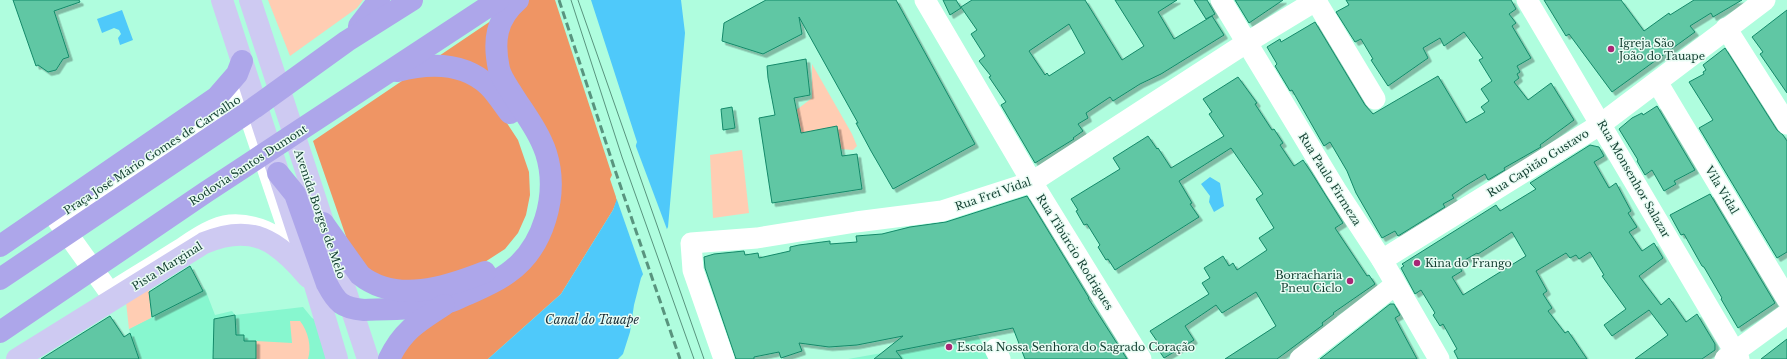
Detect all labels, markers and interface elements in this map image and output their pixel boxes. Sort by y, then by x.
place label: Igreja São João do Tauape [1617,36,1705,63]
marker: Igreja São João do Tauape [1606,44,1616,54]
street label: Praça José Mário Gomes de Carvalho [61,92,243,218]
street label: Rua Monsenhor Salazar [1595,118,1674,241]
street label: Rodovia Santos Dumont [186,121,310,208]
street label: Rua Capitão Gustavo [1484,126,1592,200]
street label: Rua Paulo Firmeza [1296,130,1365,229]
street label: Avenida Borges de Melo [291,146,349,281]
street label: Vila Vidal [1702,162,1742,217]
street label: Rua Frei Vidal [953,174,1033,214]
street label: Rua Tibúrcio Rodrigues [1034,191,1116,313]
street label: Pista Marginal [129,239,205,293]
place label: Kina do Frango [1425,256,1512,270]
marker: Kina do Frango [1412,258,1422,268]
place label: Borracharia Pneu Ciclo [1275,268,1343,295]
marker: Borracharia Pneu Ciclo [1345,276,1355,286]
water label: Canal do Tauape [545,312,640,327]
place label: Escola Nossa Senhora do Sagrado Coração [957,340,1195,354]
marker: Escola Nossa Senhora do Sagrado Coração [944,342,954,352]

